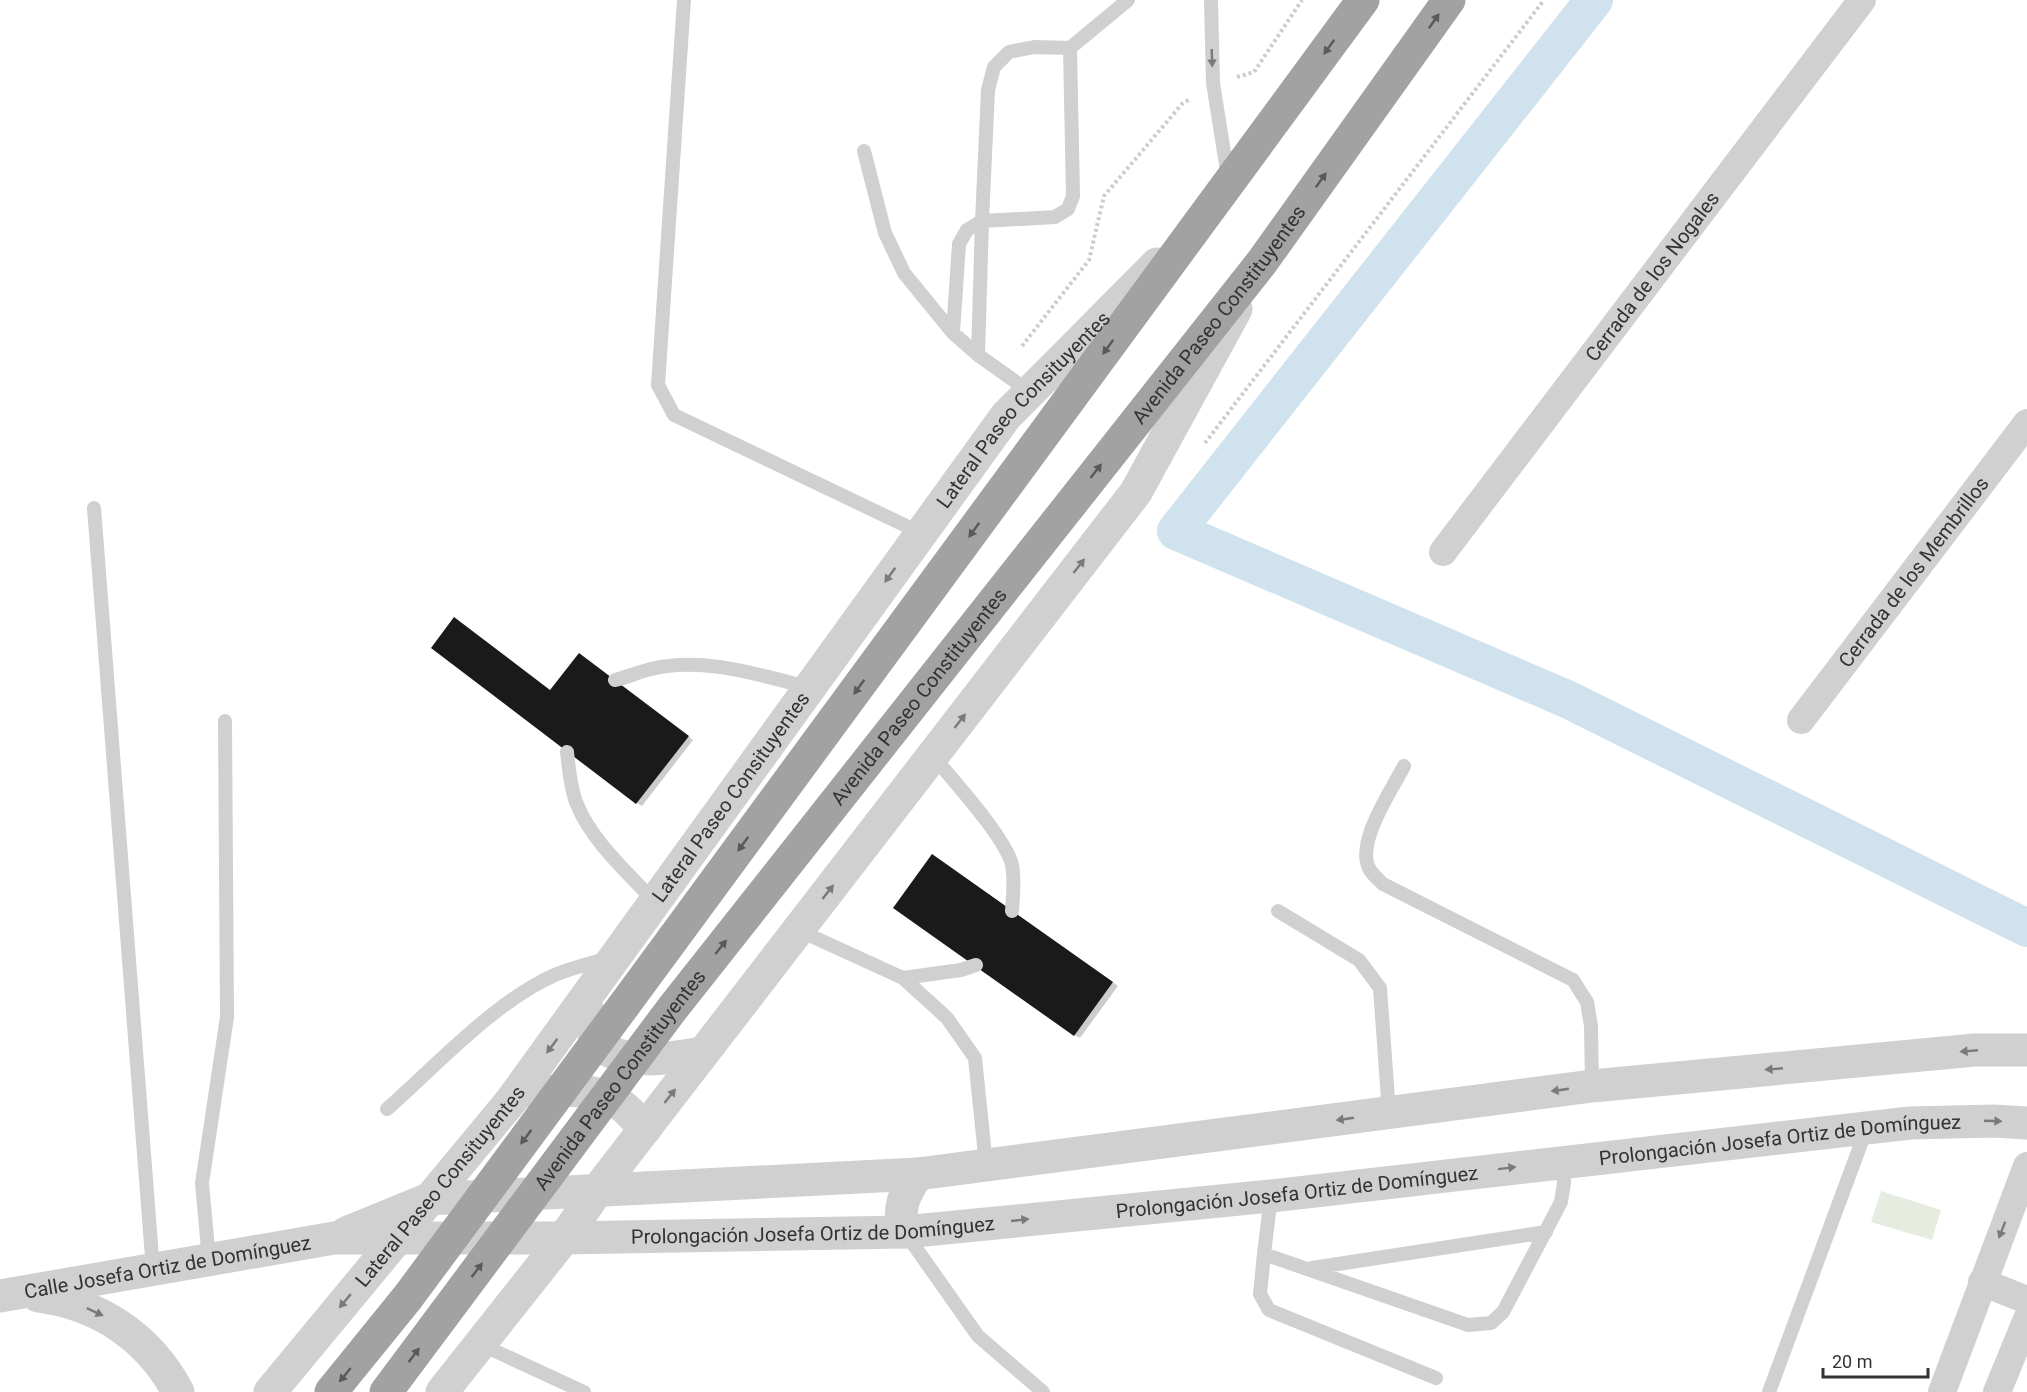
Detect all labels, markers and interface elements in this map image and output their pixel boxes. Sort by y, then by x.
one-way arrow [1428,14,1440,30]
one-way arrow [1323,39,1335,55]
one-way arrow [1208,49,1217,68]
one-way arrow [1314,172,1326,188]
street label: Cerrada de los Nogales [1580,187,1724,366]
street label: Avenida Paseo Constituyentes [1127,200,1311,429]
street label: Lateral Paseo Consituyentes [931,306,1115,513]
one-way arrow [1102,339,1114,355]
one-way arrow [1089,464,1101,479]
street label: Cerrada de los Membrillos [1833,472,1994,672]
one-way arrow [969,522,981,537]
one-way arrow [1072,559,1084,574]
one-way arrow [885,567,897,582]
street label: Avenida Paseo Constituyentes [826,583,1012,810]
one-way arrow [853,678,865,694]
street label: Lateral Paseo Consituyentes [647,687,815,907]
one-way arrow [953,713,965,728]
one-way arrow [738,836,750,851]
one-way arrow [822,884,834,900]
one-way arrow [715,939,728,955]
street label: Avenida Paseo Constituyentes [529,965,710,1195]
one-way arrow [546,1038,558,1054]
one-way arrow [1959,1046,1978,1055]
one-way arrow [1765,1064,1784,1074]
street label: Lateral Paseo Consituyentes [350,1081,530,1292]
one-way arrow [1550,1086,1569,1095]
one-way arrow [664,1089,676,1104]
street label: Prolongación Josefa Ortiz de Domínguez [1598,1110,1961,1170]
one-way arrow [1336,1114,1355,1123]
one-way arrow [1984,1116,2003,1126]
one-way arrow [520,1129,532,1145]
street label: Prolongación Josefa Ortiz de Domínguez [1115,1160,1479,1223]
one-way arrow [1497,1163,1516,1172]
street label: Prolongación Josefa Ortiz de Domínguez [631,1211,996,1249]
one-way arrow [1011,1215,1030,1225]
one-way arrow [1997,1221,2006,1239]
street label: Calle Josefa Ortiz de Domínguez [22,1230,313,1304]
one-way arrow [471,1263,483,1278]
one-way arrow [339,1293,352,1309]
one-way arrow [87,1307,104,1316]
scale bar [1823,1341,1928,1379]
one-way arrow [408,1347,420,1363]
text: 20 m [1832,1351,1872,1372]
one-way arrow [338,1367,351,1383]

